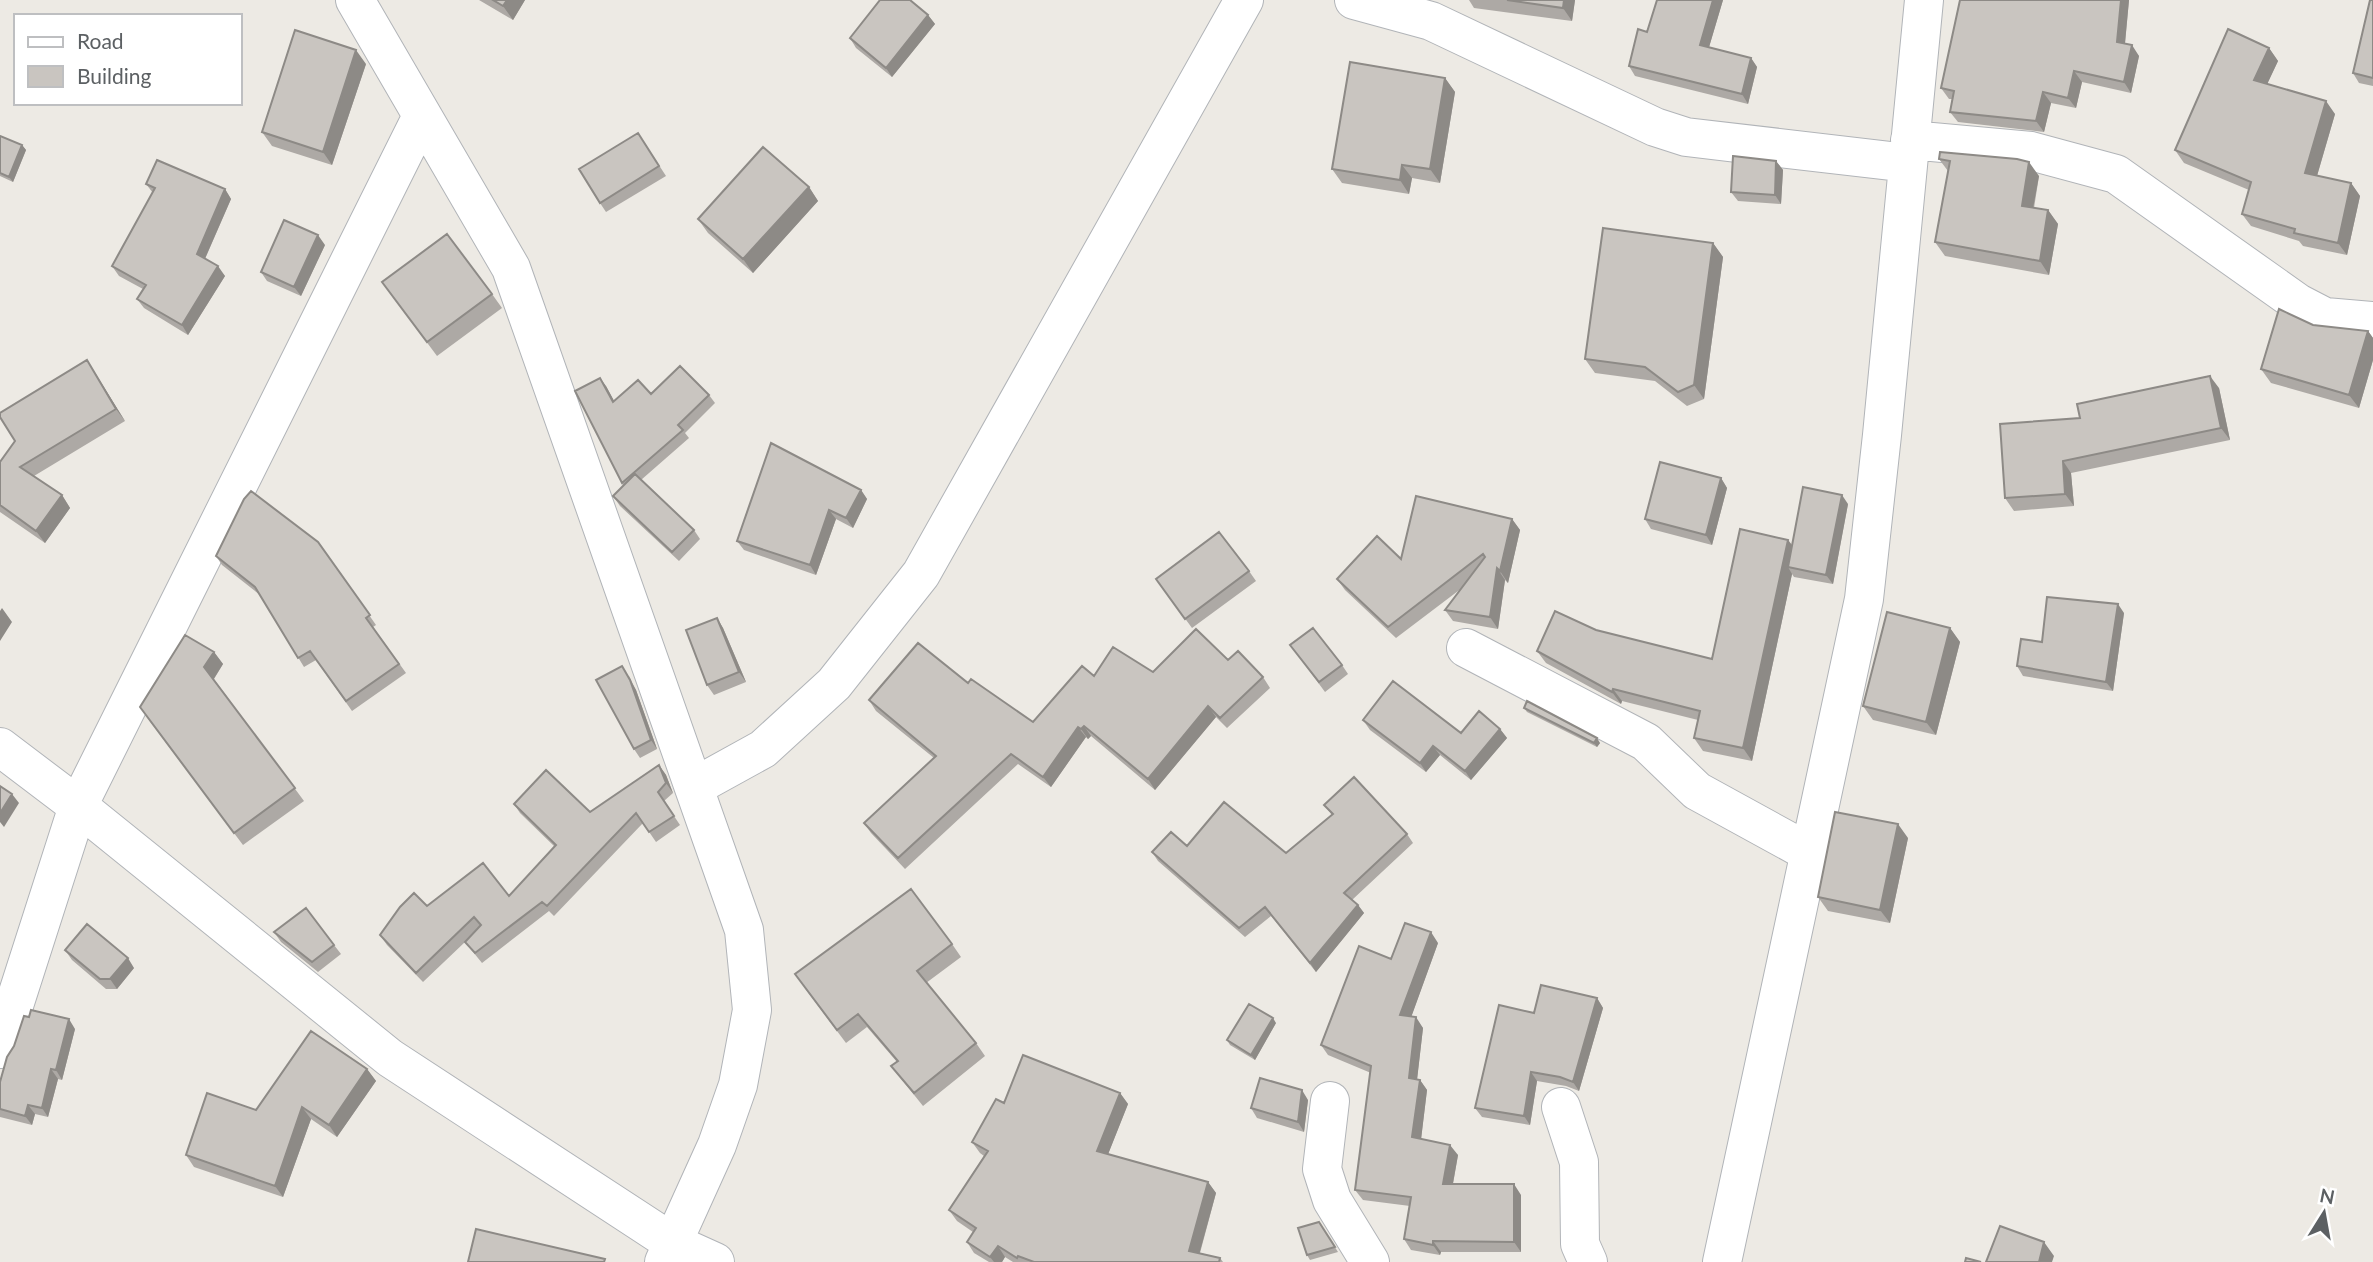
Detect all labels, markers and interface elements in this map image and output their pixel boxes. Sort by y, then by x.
legend [14,14,242,105]
text: Road [77,28,124,53]
text: Building [77,63,152,88]
north arrow [2289,1178,2359,1248]
text: N [2318,1183,2337,1209]

